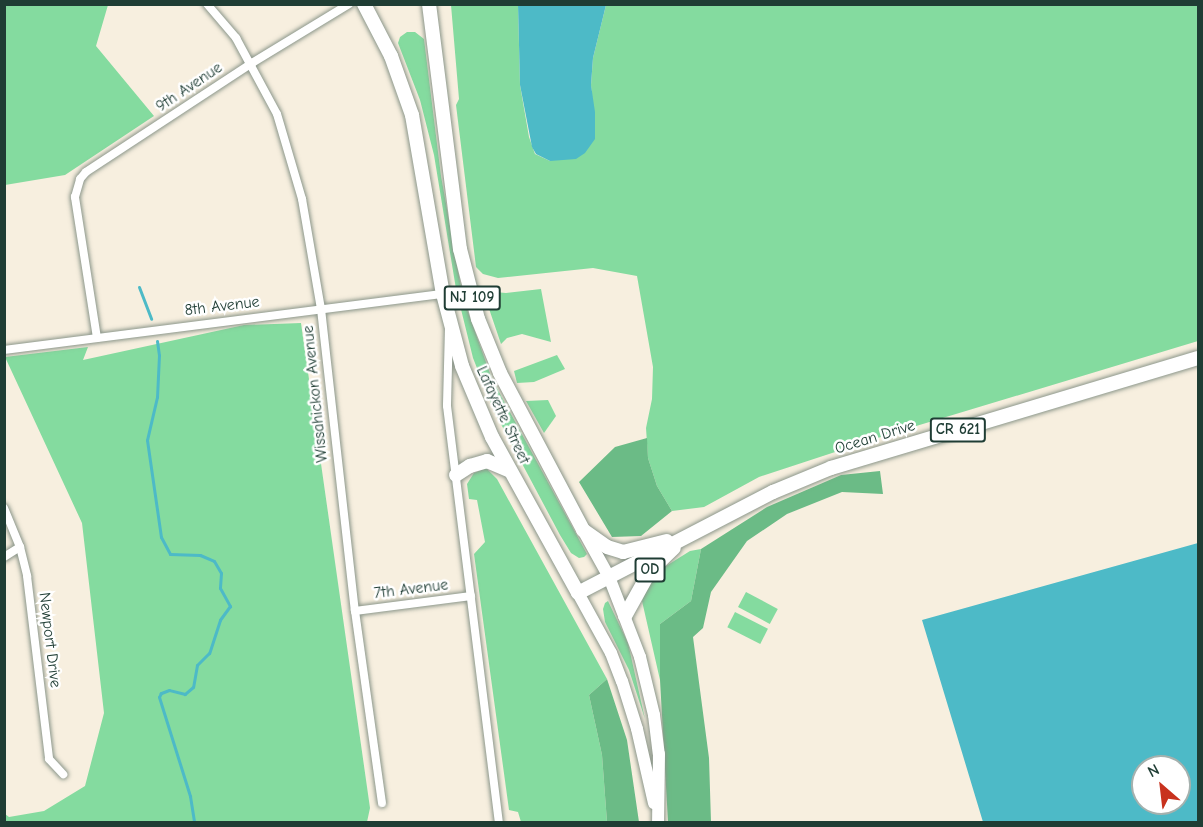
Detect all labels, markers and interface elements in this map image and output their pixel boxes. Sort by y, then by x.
street label: 9th Avenue [152,58,226,116]
road number: NJ 109 [444,286,500,310]
street label: 8th Avenue [183,292,261,320]
street label: Wissahickon Avenue [298,325,332,463]
street label: Lafayette Street [472,363,534,467]
street label: Ocean Drive [833,416,917,458]
road number: CR 621 [930,418,986,442]
road number: OD [634,558,666,582]
street label: 7th Avenue [373,575,449,603]
street label: Newport Drive [35,591,65,689]
north arrow [1131,755,1191,815]
text: N [1145,760,1162,781]

